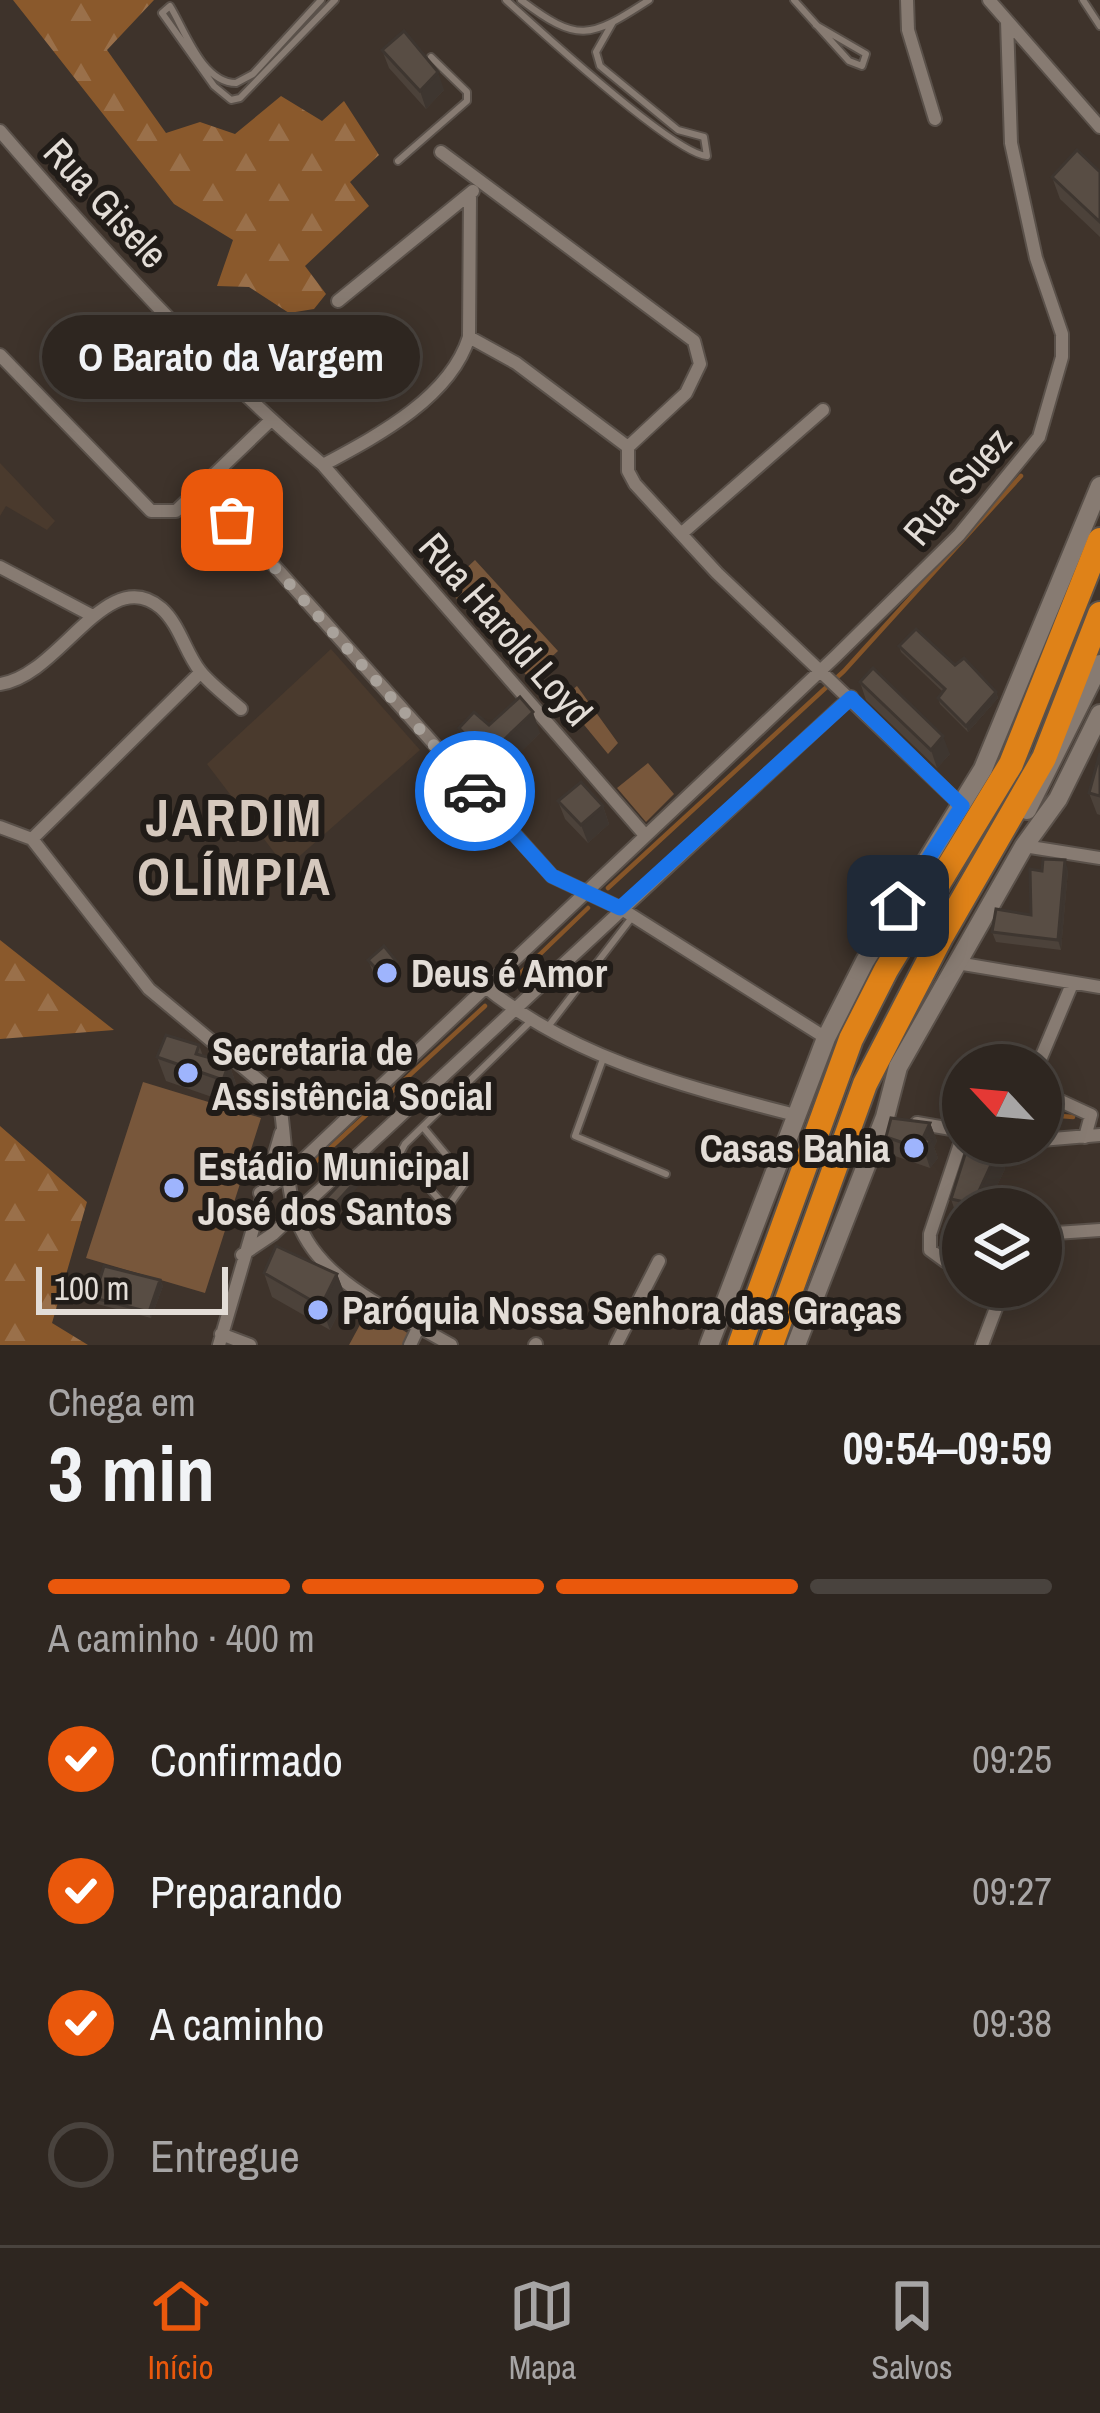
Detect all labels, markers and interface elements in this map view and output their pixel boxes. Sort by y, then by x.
street label: Rua Gisele [32,127,180,279]
callout: O Barato da Vargem [43,316,421,400]
text: O Barato da Vargem [78,331,384,383]
street label: Rua Suez [891,416,1023,556]
pin [181,469,283,571]
icon: bag [199,487,265,553]
street label: Rua Harold Loyd [408,521,604,737]
courier [415,731,535,851]
icon: car [442,758,508,824]
district label: JARDIM OLÍMPIA [137,783,333,911]
pin [847,855,949,957]
icon: home [865,873,931,939]
place label: Deus é Amor [411,947,608,999]
marker: Deus é Amor [374,960,400,986]
place label: Secretaria de Assistência Social [212,1025,493,1122]
north arrow [942,1044,1062,1164]
map controls [942,1044,1062,1308]
marker: Secretaria de Assistência Social [175,1060,201,1086]
place label: Casas Bahia [700,1122,890,1174]
marker: Casas Bahia [901,1135,927,1161]
place label: Estádio Municipal José dos Santos [198,1140,470,1237]
marker: Estádio Municipal José dos Santos [161,1175,187,1201]
button: layers [942,1188,1062,1308]
scale bar [36,1261,228,1314]
text: 100 m [54,1266,129,1310]
place label: Paróquia Nossa Senhora das Graças [342,1284,902,1336]
marker: Paróquia Nossa Senhora das Graças [305,1297,331,1323]
text: Chega em [48,1376,196,1428]
text: 09:54–09:59 [843,1417,1052,1478]
text: 3 min [48,1420,215,1525]
text: A caminho · 400 m [48,1612,315,1664]
icon: check [48,1726,114,1792]
text: Confirmado [150,1729,343,1790]
text: 09:25 [972,1733,1052,1785]
icon: check [48,1858,114,1924]
text: Preparando [150,1861,343,1922]
text: 09:27 [972,1865,1052,1917]
icon: check [48,1990,114,2056]
text: A caminho [150,1993,324,2054]
text: 09:38 [972,1997,1052,2049]
text: Entregue [150,2125,300,2186]
tab: Início [147,2273,214,2389]
tab: Mapa [509,2273,576,2389]
tab: Salvos [871,2273,952,2389]

